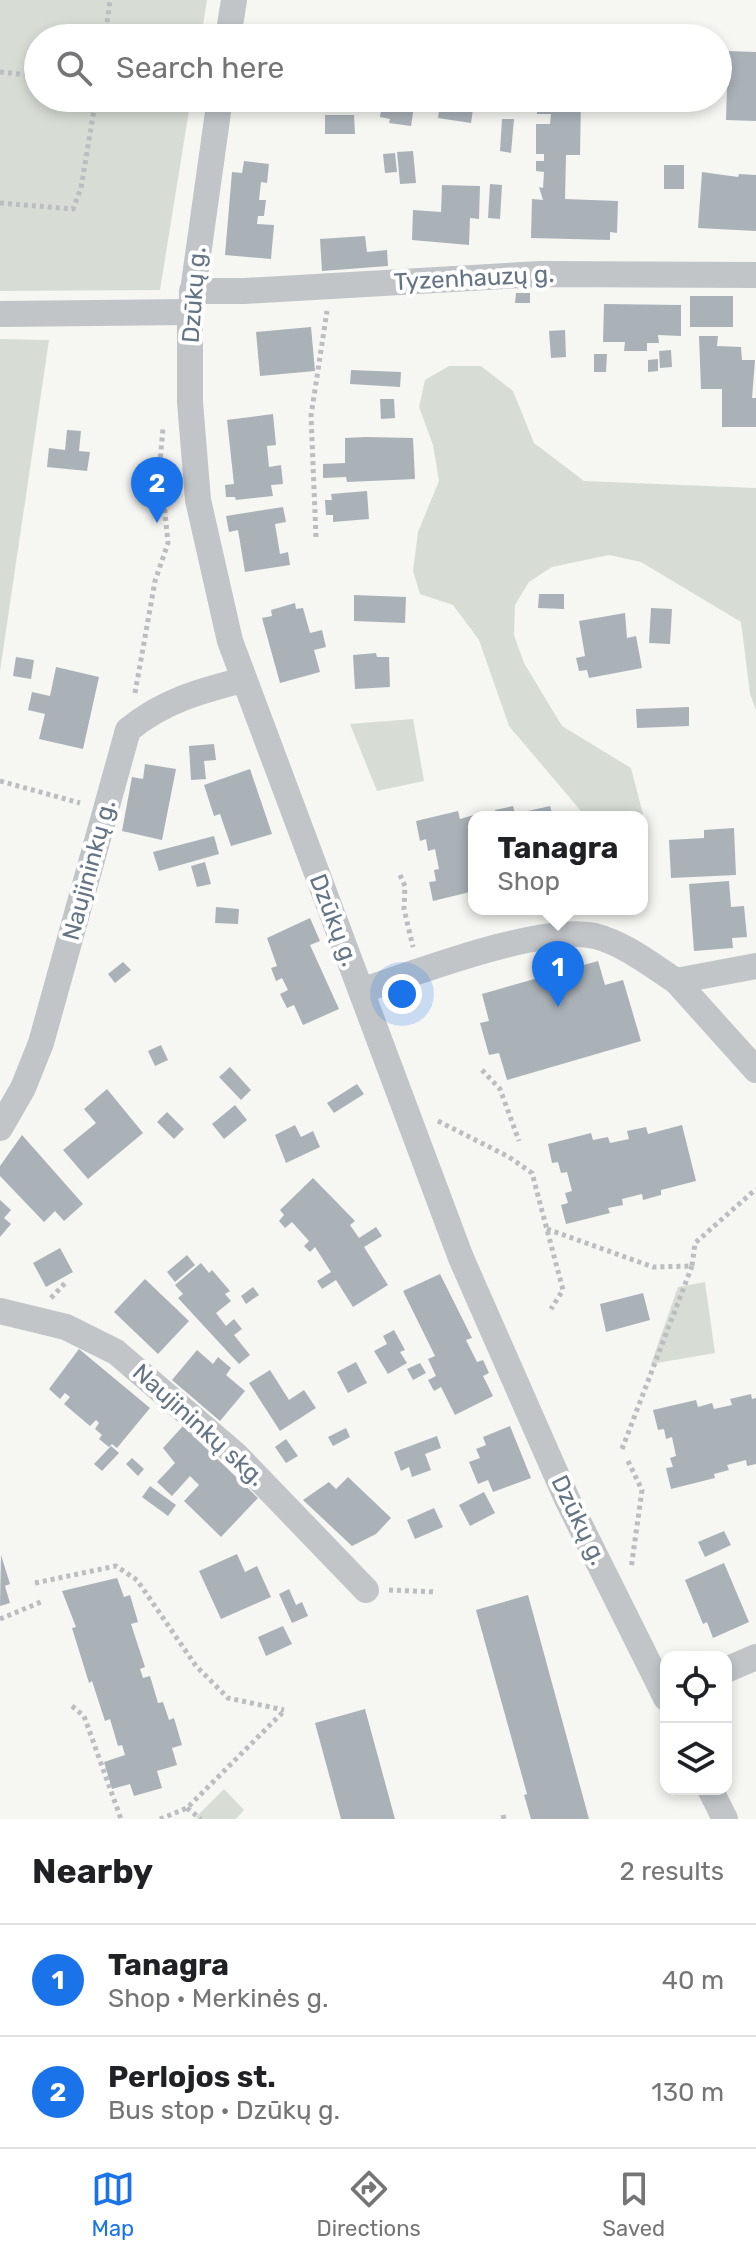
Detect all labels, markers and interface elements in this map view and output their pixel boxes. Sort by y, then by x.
search box [24,24,732,112]
icon: search [52,46,96,90]
text: Search here [116,50,284,86]
street label: Dzūkų g. [177,246,211,344]
street label: Tyzenhauzų g. [393,260,555,296]
pin: 2 [131,457,183,523]
street label: Naujininkų g. [57,797,121,943]
popup [468,811,648,915]
text: Tanagra [497,830,619,866]
text: Shop [497,866,560,897]
street label: Dzūkų g. [304,870,364,970]
pin: 1 [532,941,584,1007]
your location [382,974,422,1014]
street label: Naujininkų skg. [127,1358,271,1492]
street label: Dzūkų g. [545,1471,613,1569]
map controls [660,1651,732,1795]
button: locate [660,1651,732,1723]
button: layers [660,1723,732,1795]
text: Nearby [32,1851,153,1892]
text: 2 results [620,1856,724,1887]
text: Tanagra [108,1947,229,1983]
text: 1 [52,1965,64,1996]
text: 40 m [662,1965,724,1996]
text: Shop · Merkinės g. [108,1983,329,2014]
text: Perlojos st. [108,2059,276,2095]
text: 2 [50,2077,66,2108]
text: 130 m [651,2077,724,2108]
text: Bus stop · Dzūkų g. [108,2095,340,2126]
tab: Map [91,2167,135,2242]
tab: Directions [316,2167,421,2242]
tab: Saved [602,2167,665,2242]

